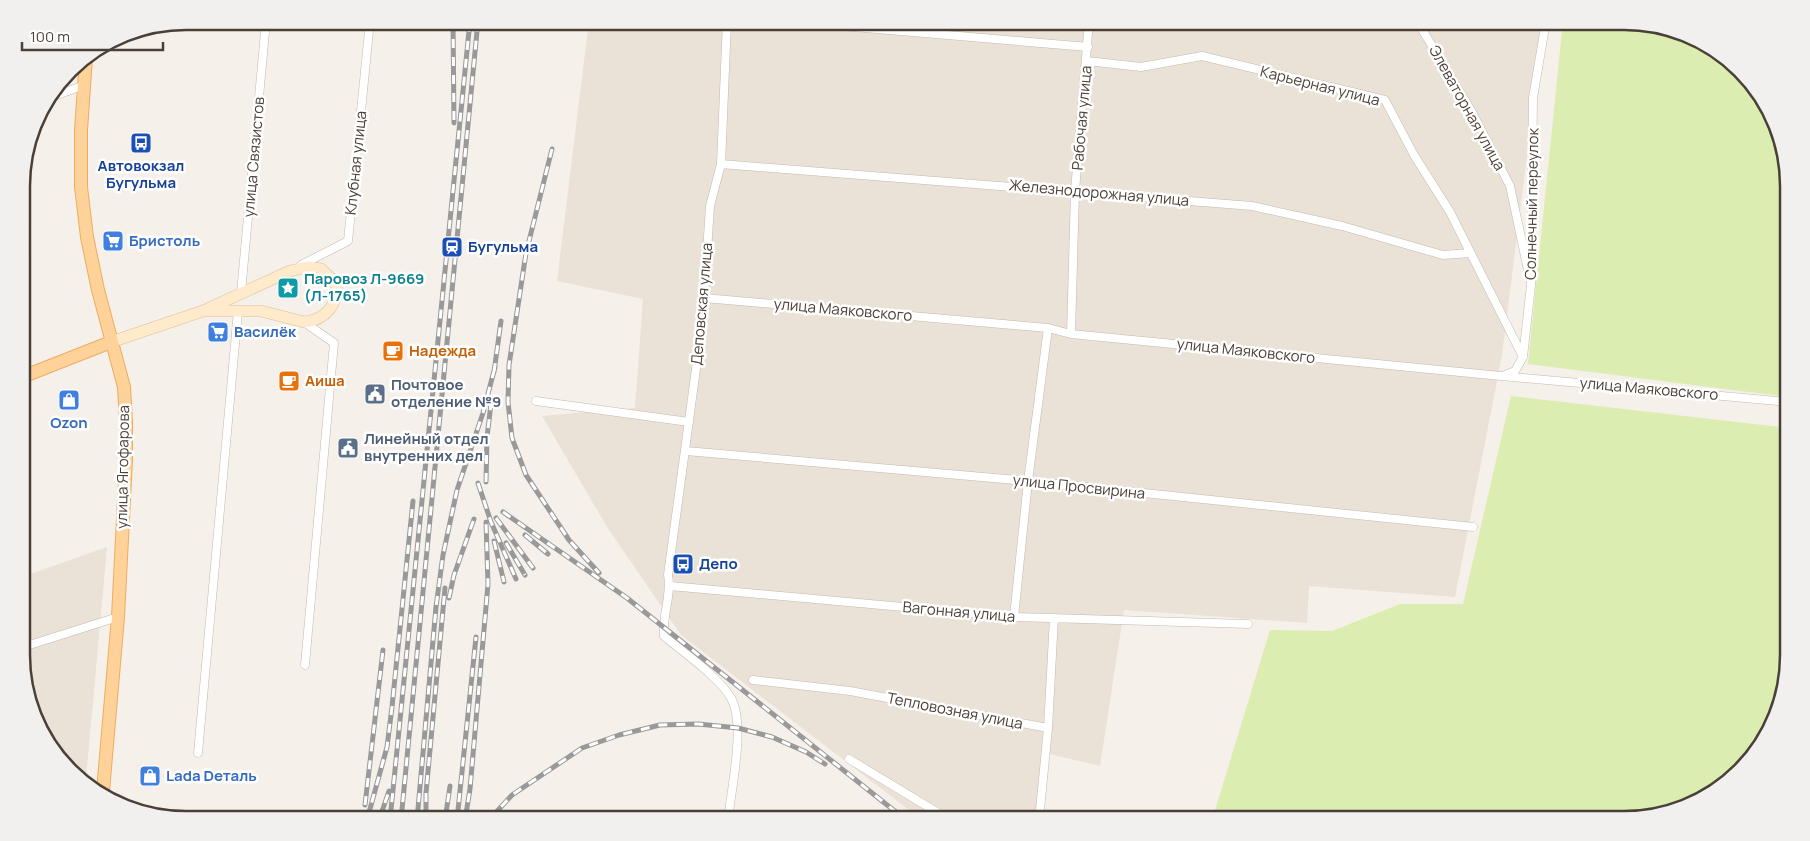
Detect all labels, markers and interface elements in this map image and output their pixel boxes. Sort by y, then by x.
scale bar [22,20,164,52]
text: 100 m [30,26,70,47]
street label: Элеваторная улица [1424,41,1511,174]
street label: Карьерная улица [1258,60,1382,111]
street label: Рабочая улица [1066,65,1097,171]
street label: улица Связистов [238,96,269,218]
street label: Клубная улица [340,110,371,216]
street label: Солнечный переулок [1520,127,1543,280]
bus stop icon: Автовокзал Бугульма [129,131,153,155]
place label: Автовокзал Бугульма [98,155,184,193]
street label: Железнодорожная улица [1008,174,1190,211]
supermarket icon: Бристоль [101,229,125,253]
place label: Бристоль [129,230,200,251]
station icon: Бугульма [440,235,464,259]
place label: Бугульма [468,236,538,257]
street label: Деповская улица [686,242,717,366]
place label: Паровоз Л-9669 (Л-1765) [304,268,424,306]
place icon: Паровоз Л-9669 (Л-1765) [276,276,300,300]
street label: улица Маяковского [773,293,913,326]
supermarket icon: Василёк [206,320,230,344]
place label: Василёк [234,321,297,342]
street label: улица Маяковского [1176,333,1316,368]
cafe icon: Надежда [381,339,405,363]
place label: Надежда [409,340,476,361]
cafe icon: Аиша [277,369,301,393]
place label: Аиша [305,370,345,391]
street label: улица Маяковского [1579,372,1719,405]
place label: Почтовое отделение №9 [391,374,501,412]
public building icon: Почтовое отделение №9 [363,382,387,406]
shop icon: Ozon [57,388,81,412]
street label: улица Ягофарова [111,405,134,529]
place label: Ozon [50,412,88,433]
place label: Линейный отдел внутренних дел [364,428,489,466]
public building icon: Линейный отдел внутренних дел [336,436,360,460]
street label: улица Просвирина [1012,469,1146,504]
bus stop icon: Депо [671,552,695,576]
place label: Депо [699,553,738,574]
street label: Вагонная улица [902,596,1016,627]
street label: Тепловозная улица [885,687,1025,734]
shop icon: Lada Dеталь [138,764,162,788]
place label: Lada Dеталь [166,765,257,786]

